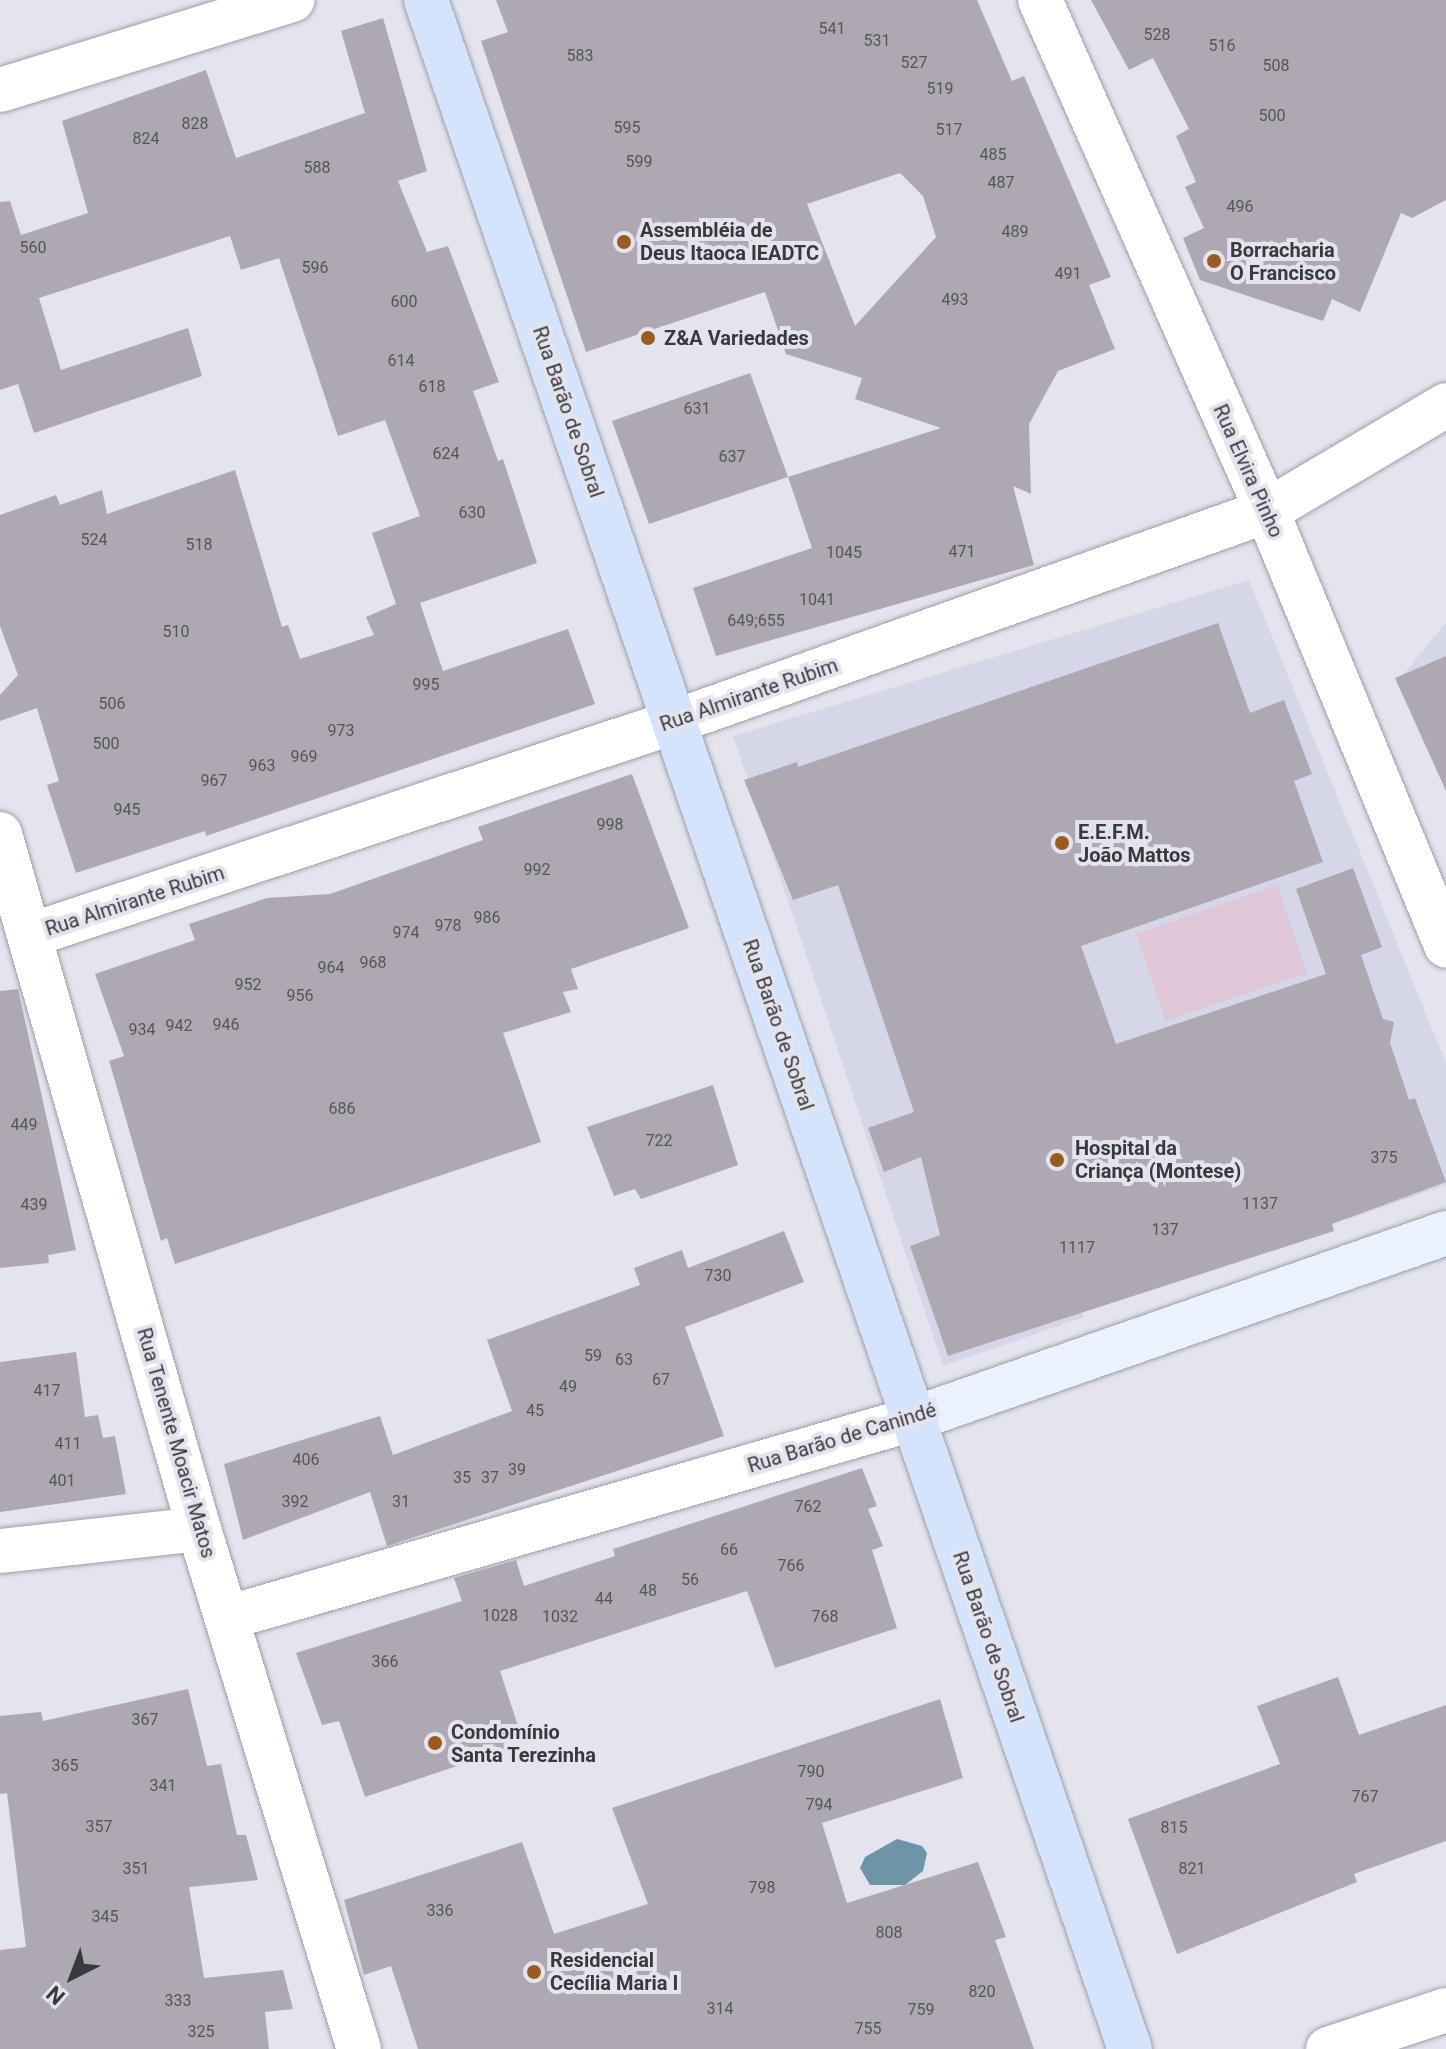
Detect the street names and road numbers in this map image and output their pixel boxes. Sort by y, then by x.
street label: Rua Barão de Sobral [527,323,609,501]
street label: Rua Elvira Pinho [1208,401,1288,541]
street label: Rua Almirante Rubim [657,653,841,737]
street label: Rua Almirante Rubim [42,861,228,941]
street label: Rua Barão de Sobral [737,936,819,1114]
street label: Rua Tenente Moacir Matos [132,1325,220,1561]
street label: Rua Barão de Canindé [745,1398,939,1478]
street label: Rua Barão de Sobral [947,1548,1029,1726]

